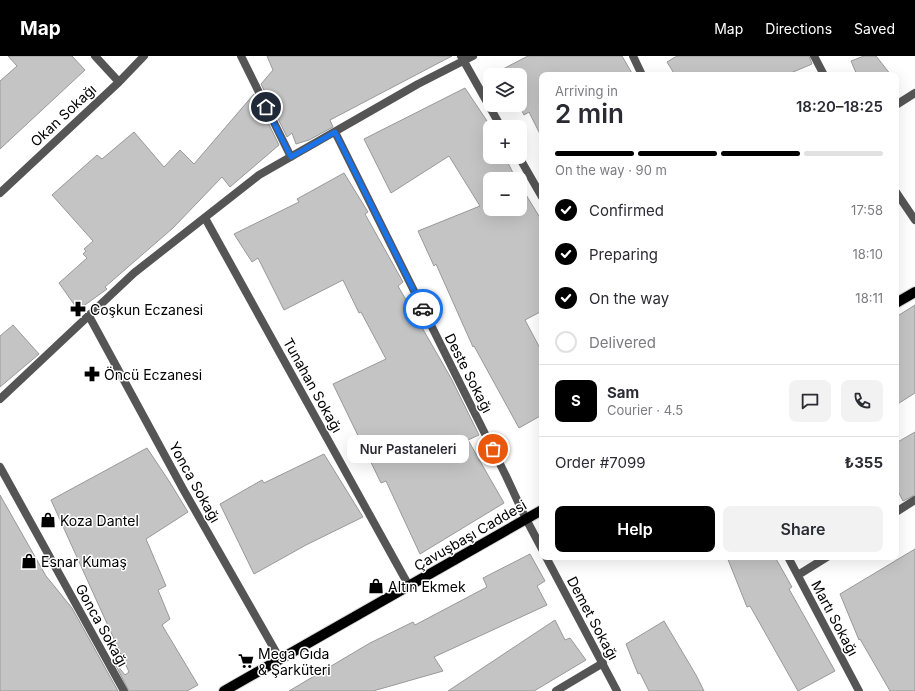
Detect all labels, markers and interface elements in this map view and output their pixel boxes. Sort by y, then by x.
text: Map [20,17,61,40]
text: Map [714,20,743,37]
text: Directions [765,20,832,37]
text: Saved [854,20,895,37]
map controls [483,68,527,216]
button: layers [483,68,527,112]
street label: Okan Sokağı [27,80,99,150]
text: Arriving in [555,83,618,99]
pin [249,90,283,124]
icon: home [255,96,277,118]
text: 18:20–18:25 [796,97,883,116]
text: 2 min [555,98,624,129]
button: + [483,120,527,164]
text: On the way · 90 m [555,162,667,178]
button: − [483,172,527,216]
icon: check [555,199,577,221]
text: Confirmed [589,201,664,220]
text: 17:58 [851,202,883,218]
icon: check [555,243,577,265]
text: Preparing [589,245,658,264]
text: 18:10 [852,246,883,262]
icon: check [555,287,577,309]
courier [403,289,443,329]
text: On the way [589,289,669,308]
text: 18:11 [855,290,883,306]
icon: car [412,298,434,320]
pharmacy icon: Coşkun Eczanesi [69,300,87,318]
place label: Coşkun Eczanesi [90,301,203,318]
street label: Deste Sokağı [442,330,496,416]
text: Delivered [589,333,656,352]
street label: Tunahan Sokağı [280,335,346,435]
pharmacy icon: Öncü Eczanesi [83,365,101,383]
place label: Öncü Eczanesi [104,366,202,383]
button: chat [789,380,831,422]
button: phone [841,380,883,422]
text: Sam [607,383,639,402]
text: S [571,391,581,410]
text: Courier · 4.5 [607,402,683,418]
pin [476,432,510,466]
callout: Nur Pastaneleri [347,435,469,463]
icon: bag [482,438,504,460]
street label: Yonca Sokağı [166,439,224,525]
text: Nur Pastaneleri [360,441,456,457]
text: Order #7099 [555,453,645,472]
text: ₺355 [844,453,883,472]
street label: Çavuşbaşı Caddesi [411,496,529,574]
button: Help [555,506,715,552]
button: Share [723,506,883,552]
shop icon: Koza Dantel [39,511,57,529]
place label: Koza Dantel [60,512,139,529]
shop icon: Esnar Kumaş [20,552,38,570]
place label: Esnar Kumaş [41,553,127,570]
street label: Demet Sokağı [564,573,622,663]
shop icon: Altın Ekmek [367,577,385,595]
street label: Martı Sokağı [808,577,862,659]
place label: Altın Ekmek [388,578,466,595]
street label: Gonca Sokağı [72,581,132,669]
place label: Mega Gıda & Şarküteri [258,645,331,678]
supermarket icon: Mega Gıda & Şarküteri [237,652,255,670]

